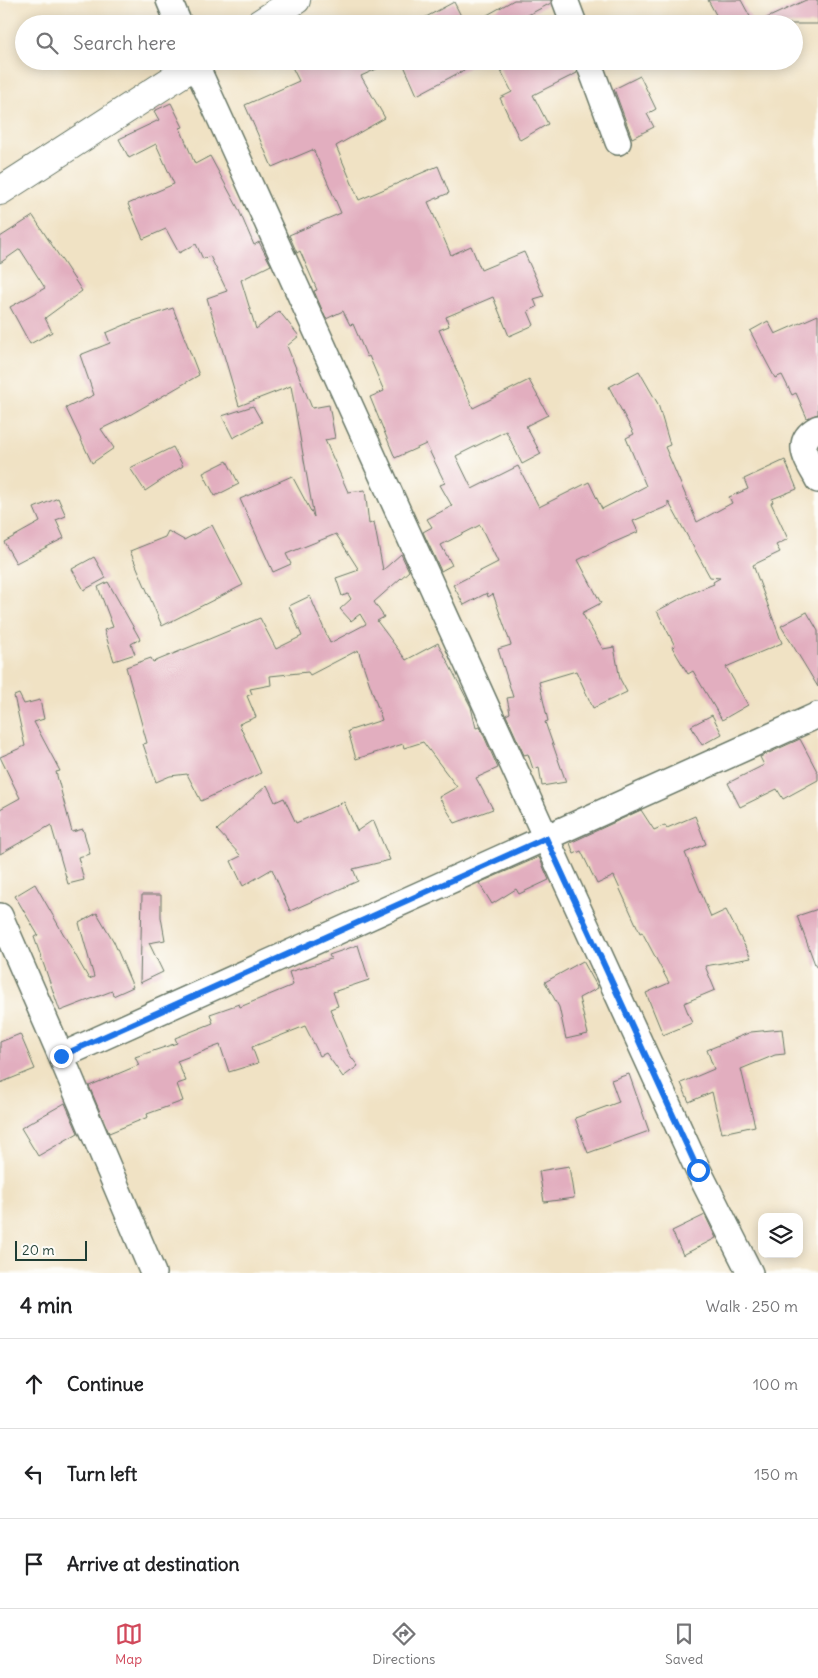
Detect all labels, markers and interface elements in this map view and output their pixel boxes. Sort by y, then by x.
search box [15,15,803,70]
icon: search [33,29,61,57]
text: Search here [73,31,176,55]
route end [50,1045,73,1068]
route start [687,1159,710,1182]
map controls [758,1213,803,1258]
button: layers [758,1213,803,1258]
scale bar [15,1238,88,1261]
text: 20 m [22,1241,55,1259]
text: 4 min [20,1292,72,1319]
text: Walk · 250 m [706,1296,798,1316]
icon: ahead [20,1370,48,1398]
text: Continue [67,1372,144,1396]
text: 100 m [753,1374,798,1394]
icon: left [20,1460,48,1488]
text: Turn left [67,1462,137,1486]
text: 150 m [754,1464,798,1484]
icon: arrive [20,1550,48,1578]
text: Arrive at destination [67,1552,240,1576]
tab: Map [115,1620,143,1668]
tab: Directions [372,1620,435,1668]
tab: Saved [665,1620,703,1668]

